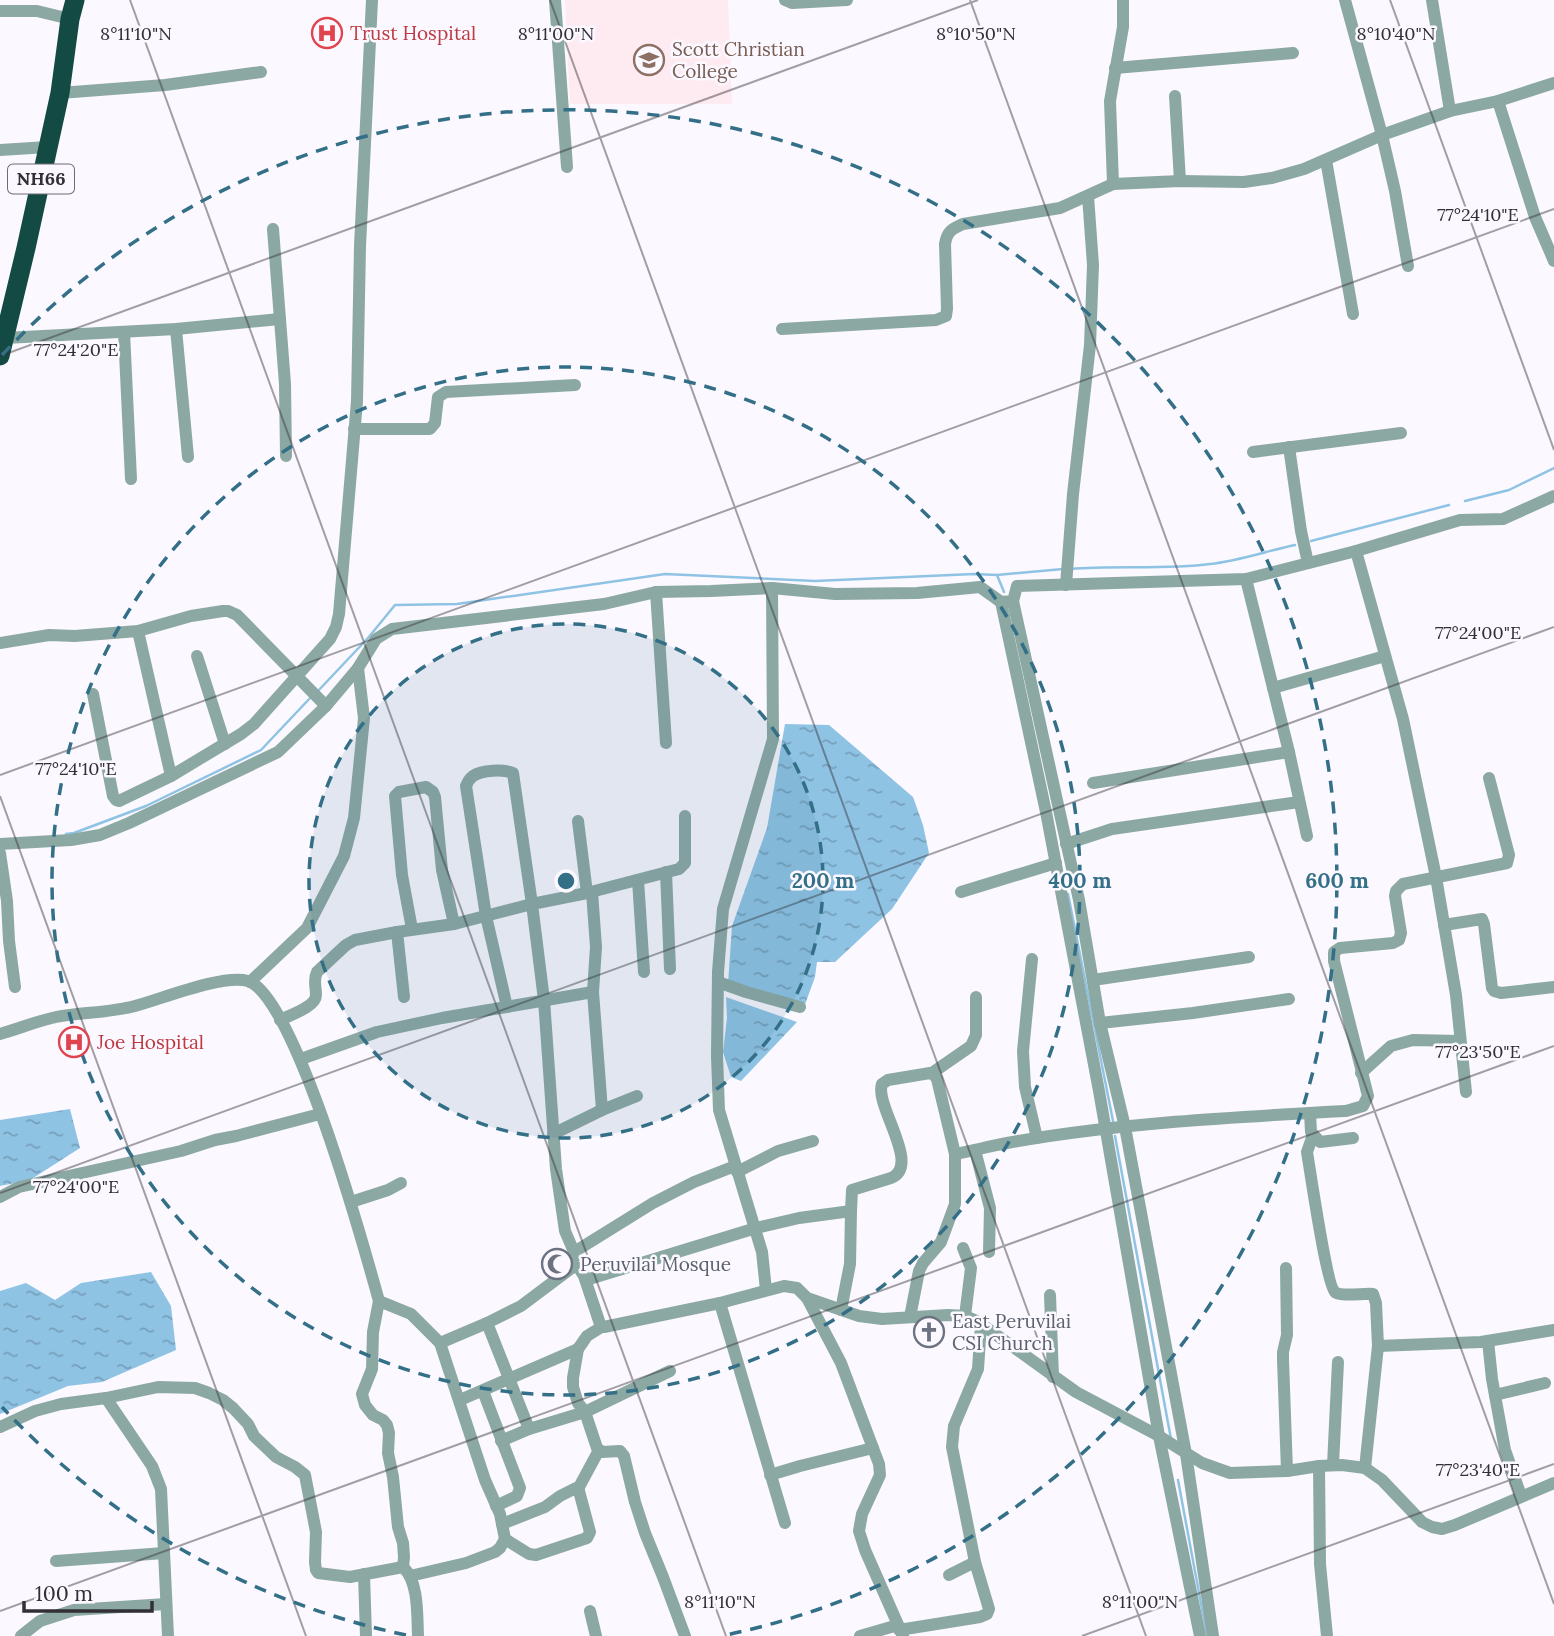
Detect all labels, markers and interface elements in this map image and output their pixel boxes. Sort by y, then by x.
hospital icon: Trust Hospital [310,16,344,50]
place label: Trust Hospital [350,21,476,45]
text: 8°11'10"N [100,22,172,45]
text: 8°11'00"N [518,22,594,45]
text: 8°10'50"N [936,22,1016,45]
text: 8°10'40"N [1357,22,1435,45]
place label: Scott Christian College [672,37,805,83]
school or university icon: Scott Christian College [632,43,666,77]
road number: NH66 [8,164,74,194]
text: 77°24'10"E [1437,203,1519,226]
text: 77°24'20"E [34,338,118,361]
text: 77°24'00"E [1435,621,1521,644]
text: 77°24'10"E [35,757,117,780]
text: 200 m [792,867,854,894]
text: 400 m [1048,867,1112,894]
text: 600 m [1305,867,1369,894]
centre of rings [554,869,578,893]
hospital icon: Joe Hospital [57,1025,91,1059]
place label: Joe Hospital [96,1030,204,1054]
text: 77°23'50"E [1435,1040,1521,1063]
text: 77°24'00"E [33,1175,119,1198]
mosque icon: Peruvilai Mosque [540,1247,574,1281]
place label: Peruvilai Mosque [580,1252,731,1276]
place label: East Peruvilai CSI Church [952,1309,1071,1355]
church icon: East Peruvilai CSI Church [912,1315,946,1349]
text: 77°23'40"E [1436,1458,1520,1481]
scale bar [24,1570,152,1614]
text: 100 m [35,1580,93,1607]
text: 8°11'10"N [684,1590,756,1613]
text: 8°11'00"N [1102,1590,1178,1613]

